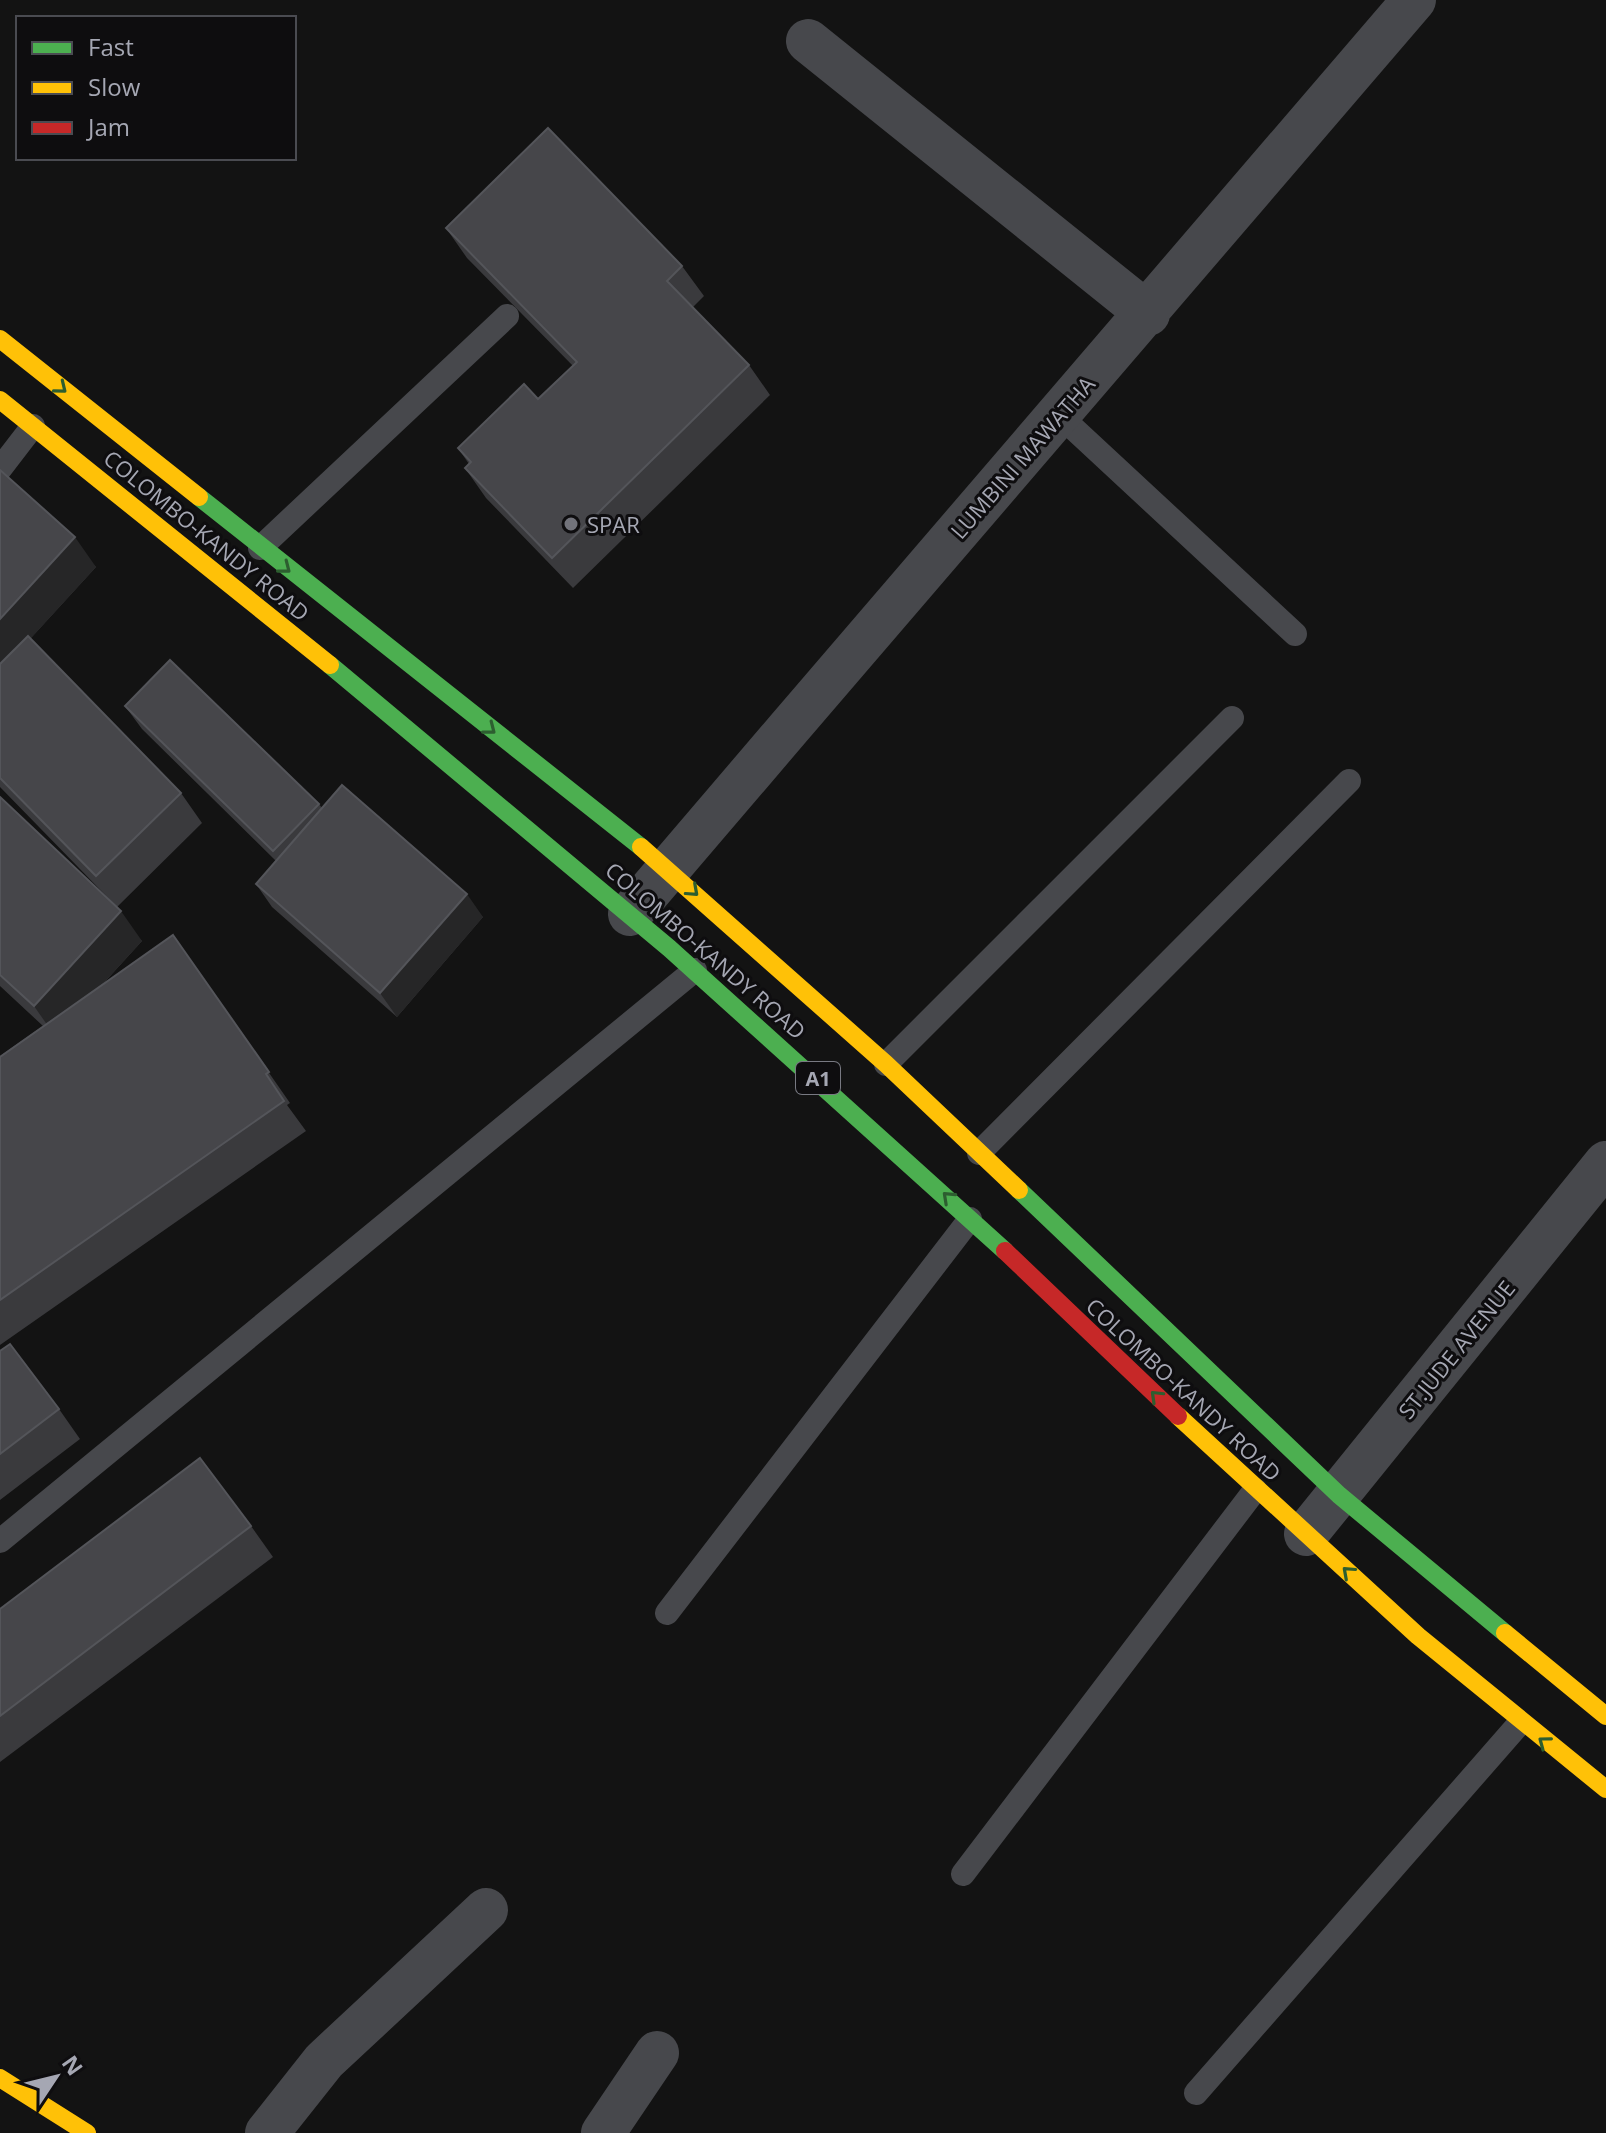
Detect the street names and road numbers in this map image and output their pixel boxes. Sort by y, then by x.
street label: LUMBINI MAWATHA [943,369,1101,545]
street label: COLOMBO-KANDY ROAD [98,443,316,627]
street label: COLOMBO-KANDY ROAD [599,855,813,1045]
road number: A1 [796,1062,840,1094]
street label: ST.JUDE AVENUE [1391,1274,1521,1424]
street label: COLOMBO-KANDY ROAD [1080,1291,1288,1487]

